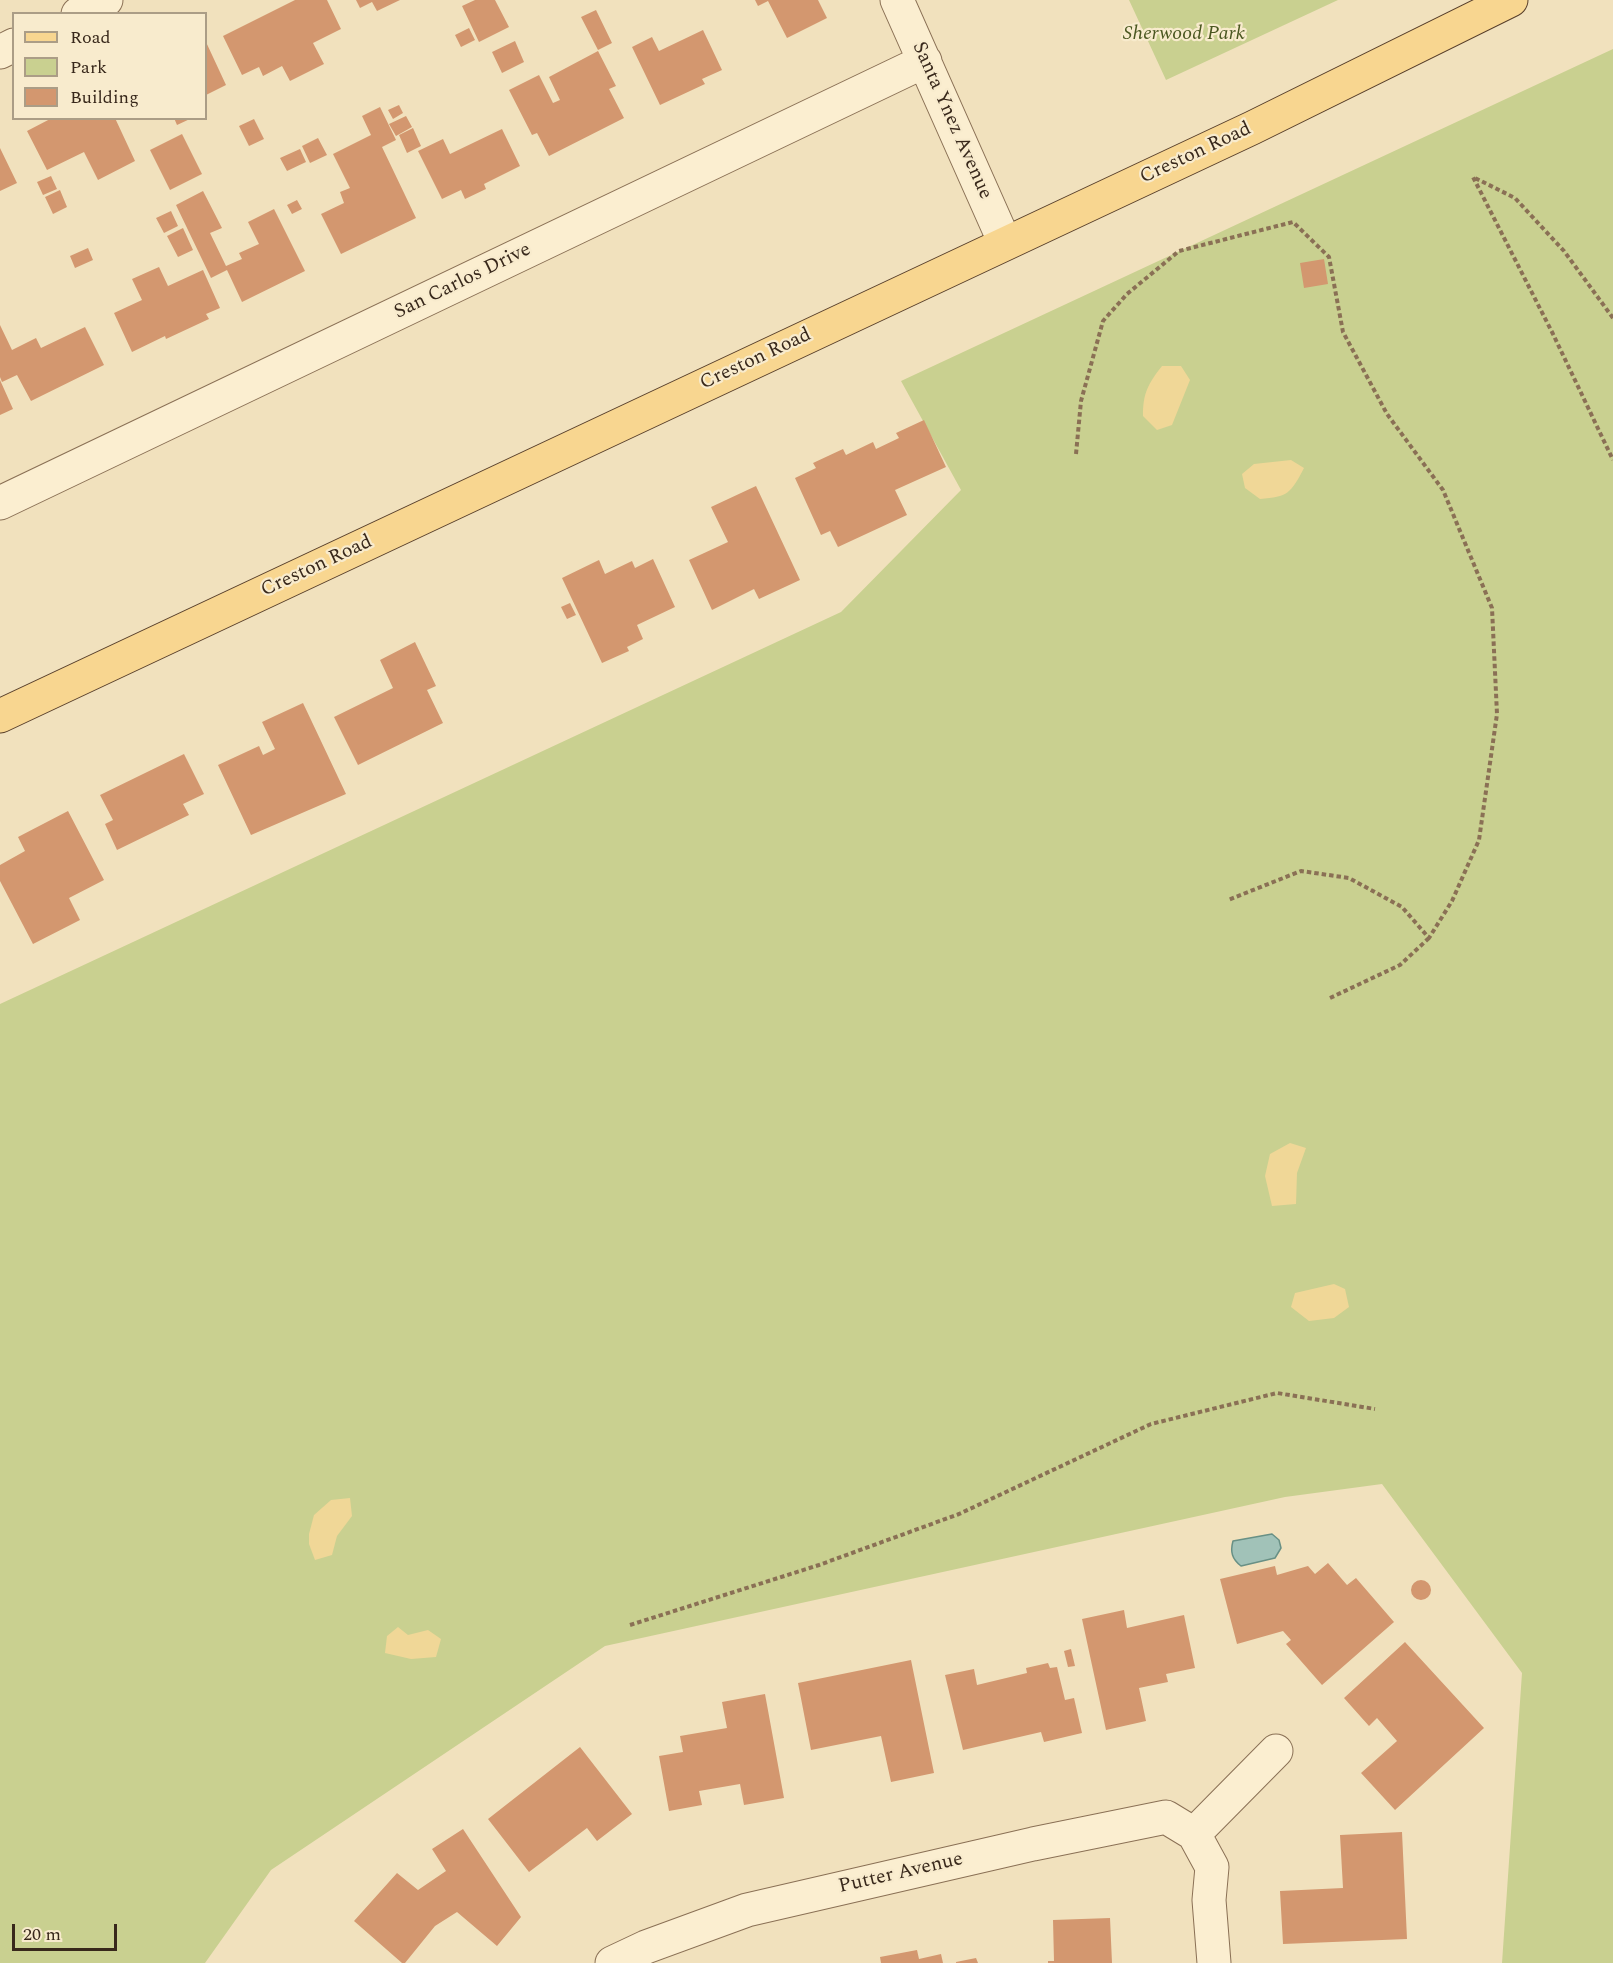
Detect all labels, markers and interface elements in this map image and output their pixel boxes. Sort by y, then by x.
legend [12,12,207,120]
park label: Sherwood Park [1123,23,1245,47]
text: Road [70,24,111,51]
street label: Santa Ynez Avenue [906,39,996,203]
text: Park [70,54,107,81]
text: Building [70,84,139,111]
street label: Creston Road [1136,118,1256,190]
street label: San Carlos Drive [391,239,535,325]
street label: Creston Road [696,324,816,396]
street label: Creston Road [257,531,377,603]
street label: Putter Avenue [837,1848,965,1900]
scale bar [15,1912,120,1950]
text: 20 m [23,1921,61,1948]

